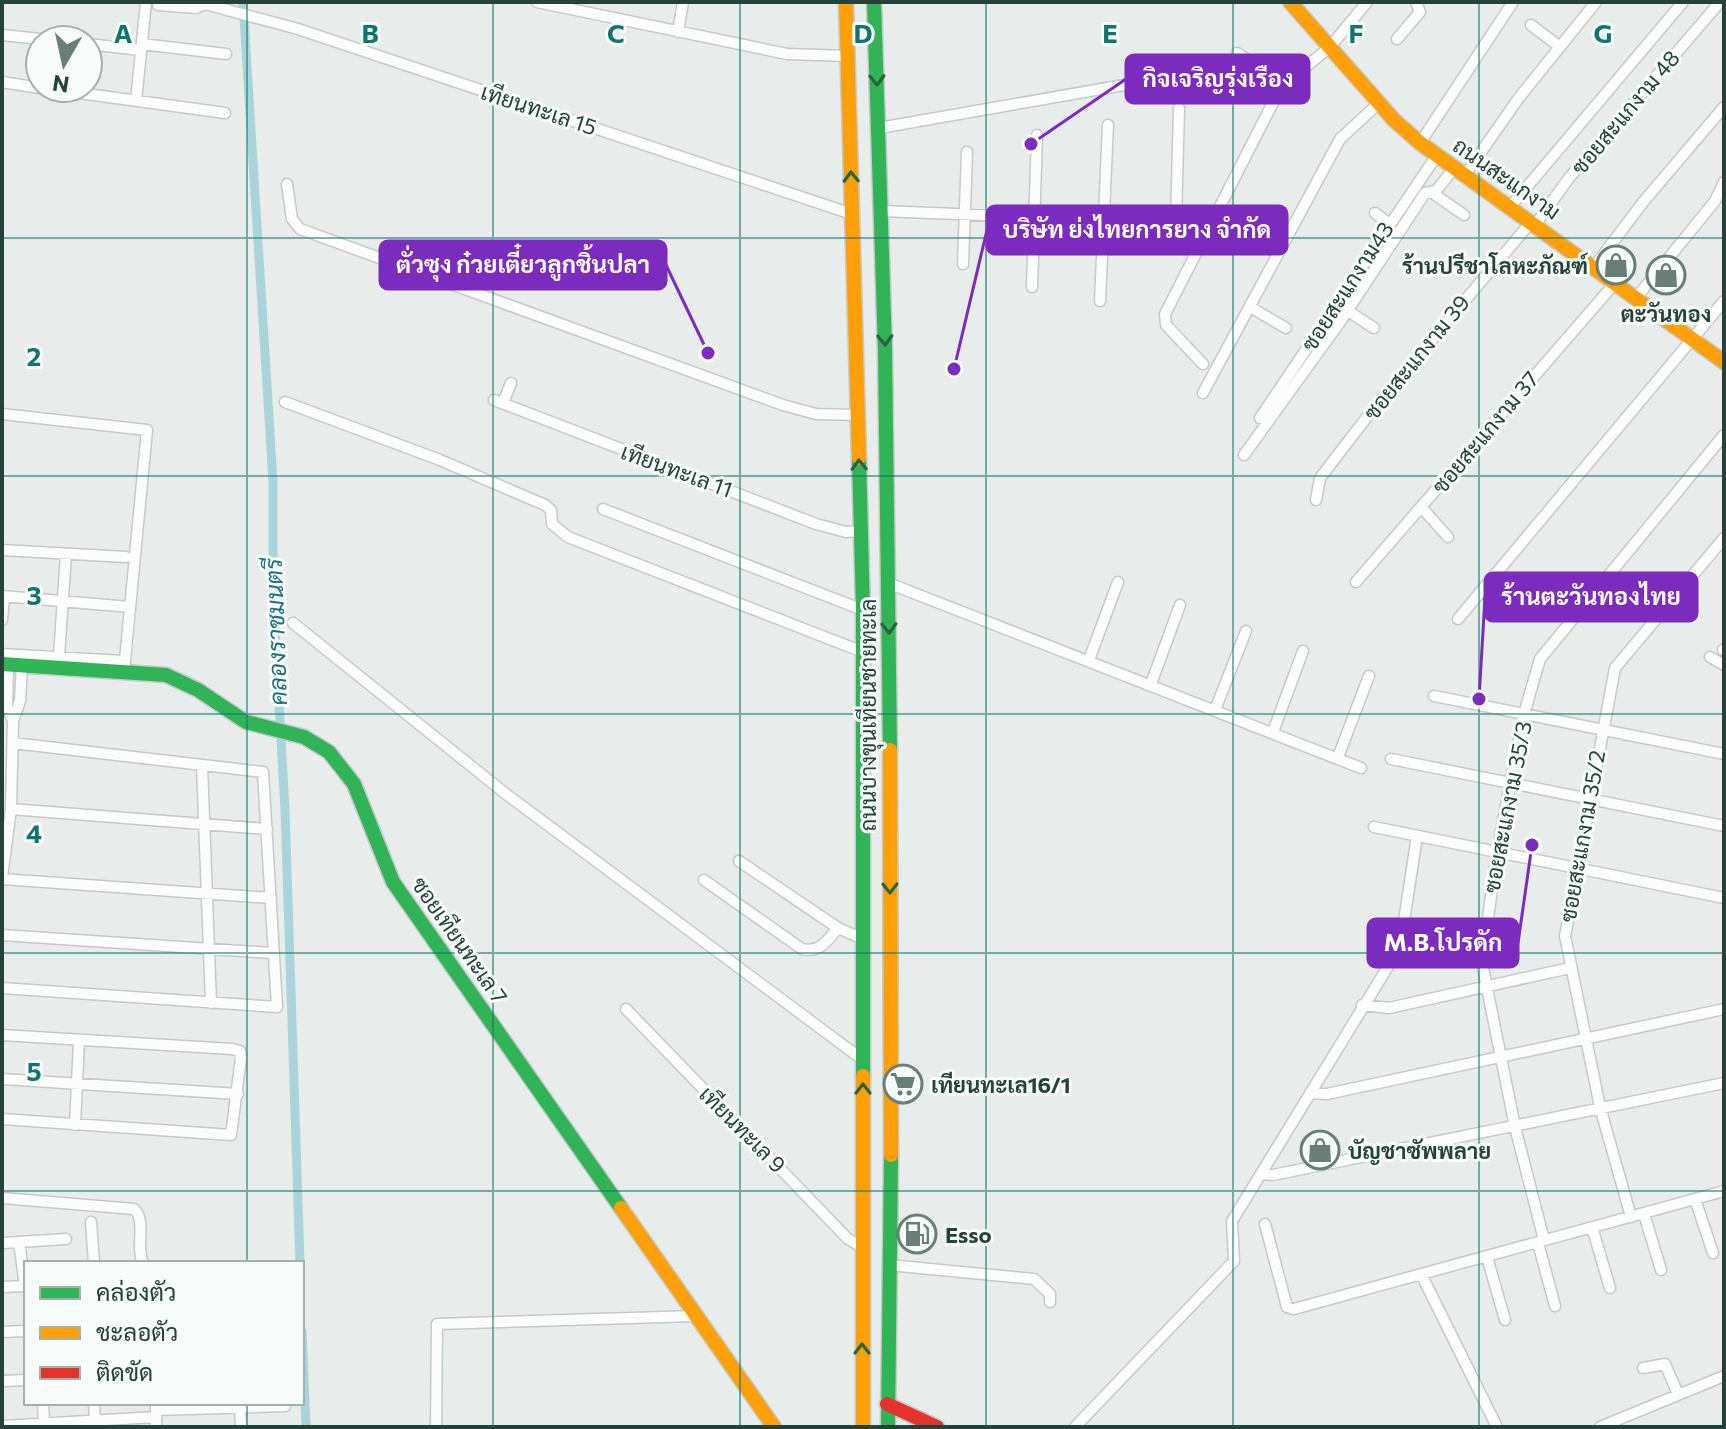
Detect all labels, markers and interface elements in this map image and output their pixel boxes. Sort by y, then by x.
text: A [114,17,133,48]
text: B [361,17,379,48]
text: C [607,17,625,48]
text: D [853,17,873,48]
text: E [1102,17,1118,48]
text: F [1348,17,1364,48]
text: G [1594,17,1612,48]
north arrow [24,24,104,104]
street label: ซอยสะแกงาม 48 [1565,44,1685,180]
callout: กิจเจริญรุ่งเรือง [1126,55,1309,103]
text: กิจเจริญรุ่งเรือง [1142,63,1294,96]
text: N [51,70,71,99]
one-way arrow [869,74,886,87]
street label: เทียนทะเล 15 [478,78,600,140]
street label: ถนนสะแกงาม [1448,131,1566,225]
one-way arrow [842,170,860,183]
callout: บริษัท ย่งไทยการยาง จำกัด [987,206,1287,254]
text: บริษัท ย่งไทยการยาง จำกัด [1003,214,1271,243]
street label: ซอยสะแกงาม43 [1295,216,1399,356]
callout: ตั่วซุง ก๋วยเตี๋ยวลูกชิ้นปลา [380,241,666,289]
text: ตั่วซุง ก๋วยเตี๋ยวลูกชิ้นปลา [396,243,650,282]
shop icon: ร้านปรีชาโลหะภัณฑ์ [1595,244,1637,286]
place label: ร้านปรีชาโลหะภัณฑ์ [1402,252,1589,279]
shop icon: ตะวันทอง [1645,254,1687,296]
street label: ซอยสะแกงาม 39 [1357,289,1475,425]
place label: ตะวันทอง [1621,300,1711,327]
one-way arrow [876,334,893,347]
text: 2 [27,340,41,371]
street label: ซอยสะแกงาม 37 [1426,365,1544,499]
street label: เทียนทะเล 11 [618,437,736,503]
one-way arrow [851,458,868,471]
water label: คลองราชมนตรี [258,556,292,706]
callout: ร้านตะวันทองไทย [1485,573,1697,621]
text: 3 [26,579,42,610]
text: ร้านตะวันทองไทย [1501,581,1681,610]
street label: ถนนบางขุนเทียนชายทะเล [854,599,884,831]
one-way arrow [880,622,898,635]
street label: ซอยสะแกงาม 35/3 [1477,719,1537,895]
street label: ซอยสะแกงาม 35/2 [1554,748,1610,924]
text: 4 [26,817,42,848]
street label: ซอยเทียนทะเล 7 [406,871,514,1009]
one-way arrow [881,882,899,895]
callout: M.B.โปรดัก [1368,919,1518,967]
text: M.B.โปรดัก [1384,927,1502,956]
text: 5 [26,1055,42,1086]
supermarket icon: เทียนทะเล16/1 [882,1063,924,1105]
place label: เทียนทะเล16/1 [931,1071,1071,1098]
street label: เทียนทะเล 9 [694,1080,792,1178]
one-way arrow [854,1082,872,1095]
shop icon: บัญชาซัพพลาย [1299,1129,1341,1171]
place label: บัญชาซัพพลาย [1348,1137,1491,1165]
fuel station icon: Esso [896,1213,938,1255]
place label: Esso [945,1221,992,1248]
legend [24,1261,304,1405]
text: คล่องตัว [96,1277,176,1306]
text: ชะลอตัว [96,1317,178,1346]
one-way arrow [853,1342,871,1355]
text: ติดขัด [96,1357,153,1386]

